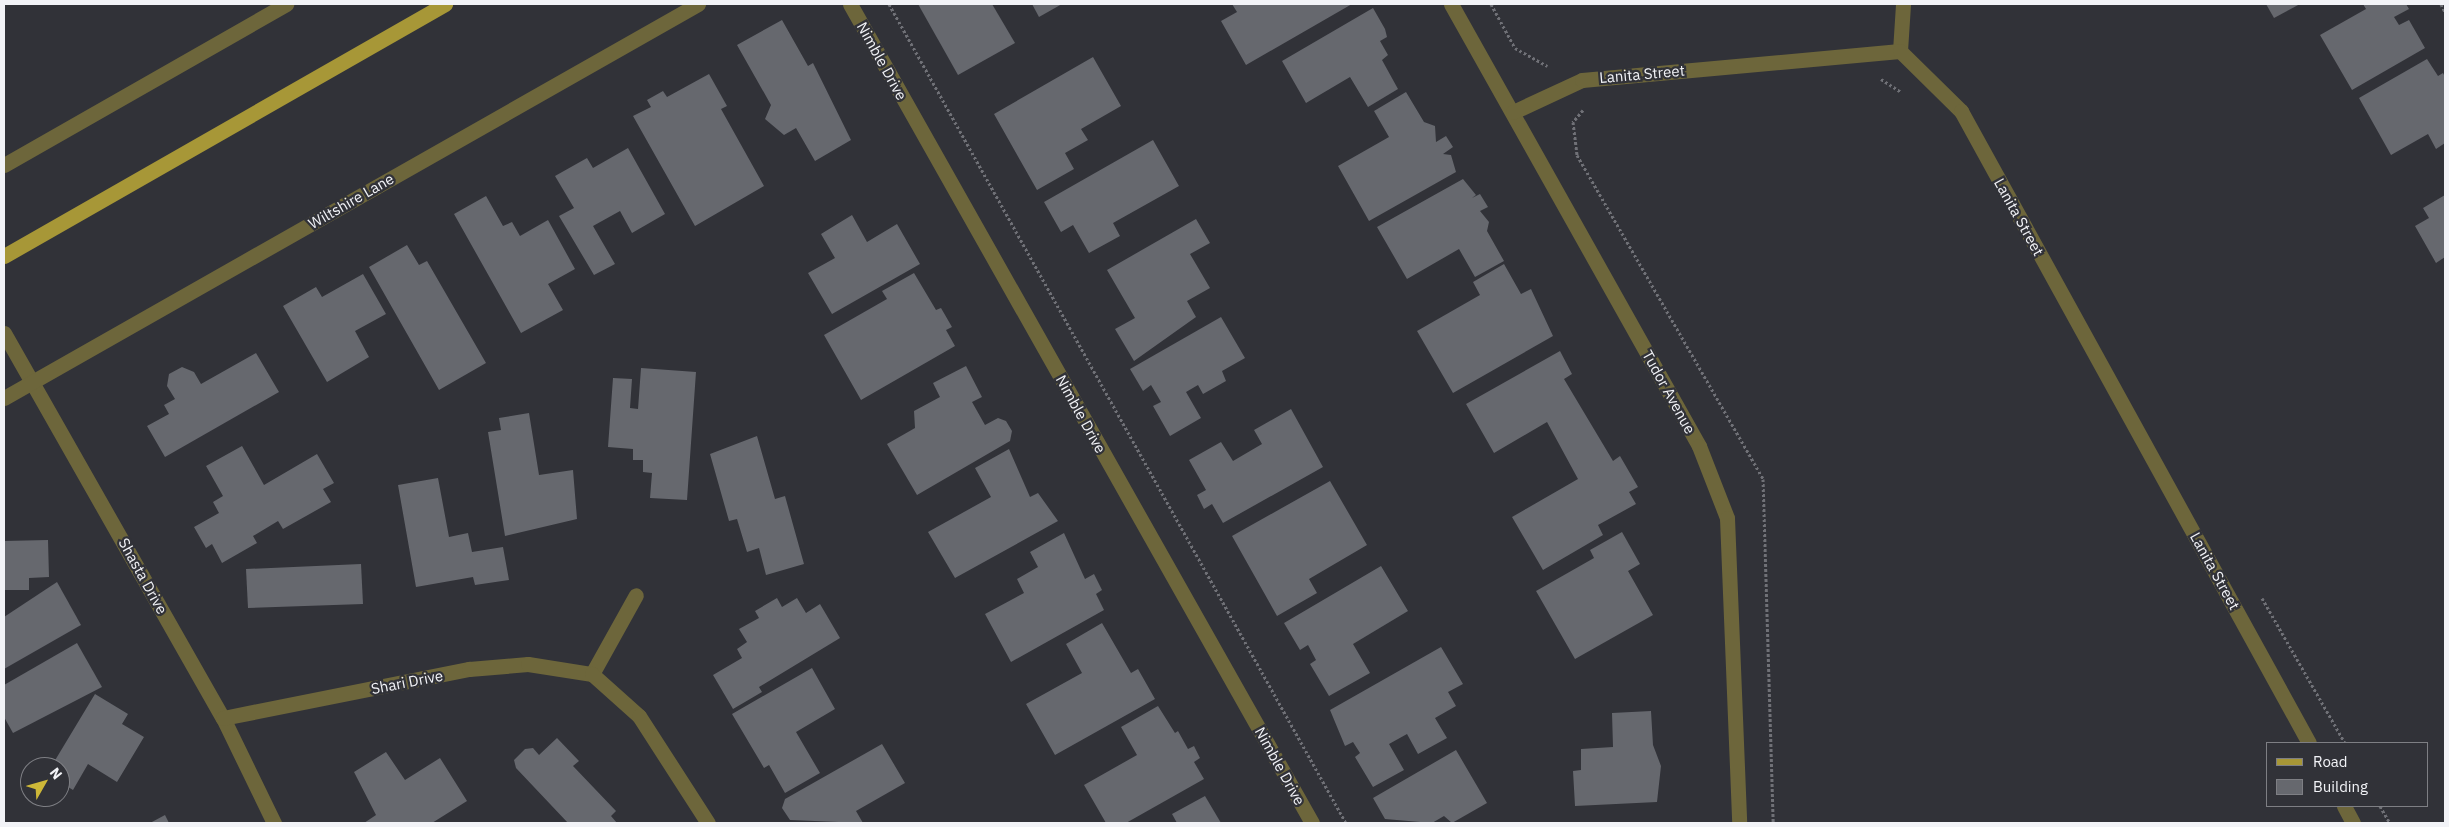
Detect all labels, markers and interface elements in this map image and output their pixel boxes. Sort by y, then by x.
street label: Nimble Drive [853,19,911,103]
street label: Lanita Street [1599,61,1685,87]
street label: Wiltshire Lane [305,169,397,233]
street label: Lanita Street [1990,175,2048,259]
street label: Tudor Avenue [1639,347,1699,437]
street label: Nimble Drive [1052,372,1110,456]
street label: Lanita Street [2186,529,2244,613]
street label: Shasta Drive [115,535,171,617]
street label: Shari Drive [370,666,444,698]
street label: Nimble Drive [1251,724,1309,808]
legend [2266,742,2429,807]
text: Road [2313,752,2348,771]
north arrow [20,757,70,807]
text: N [46,764,66,783]
text: Building [2313,777,2368,796]

